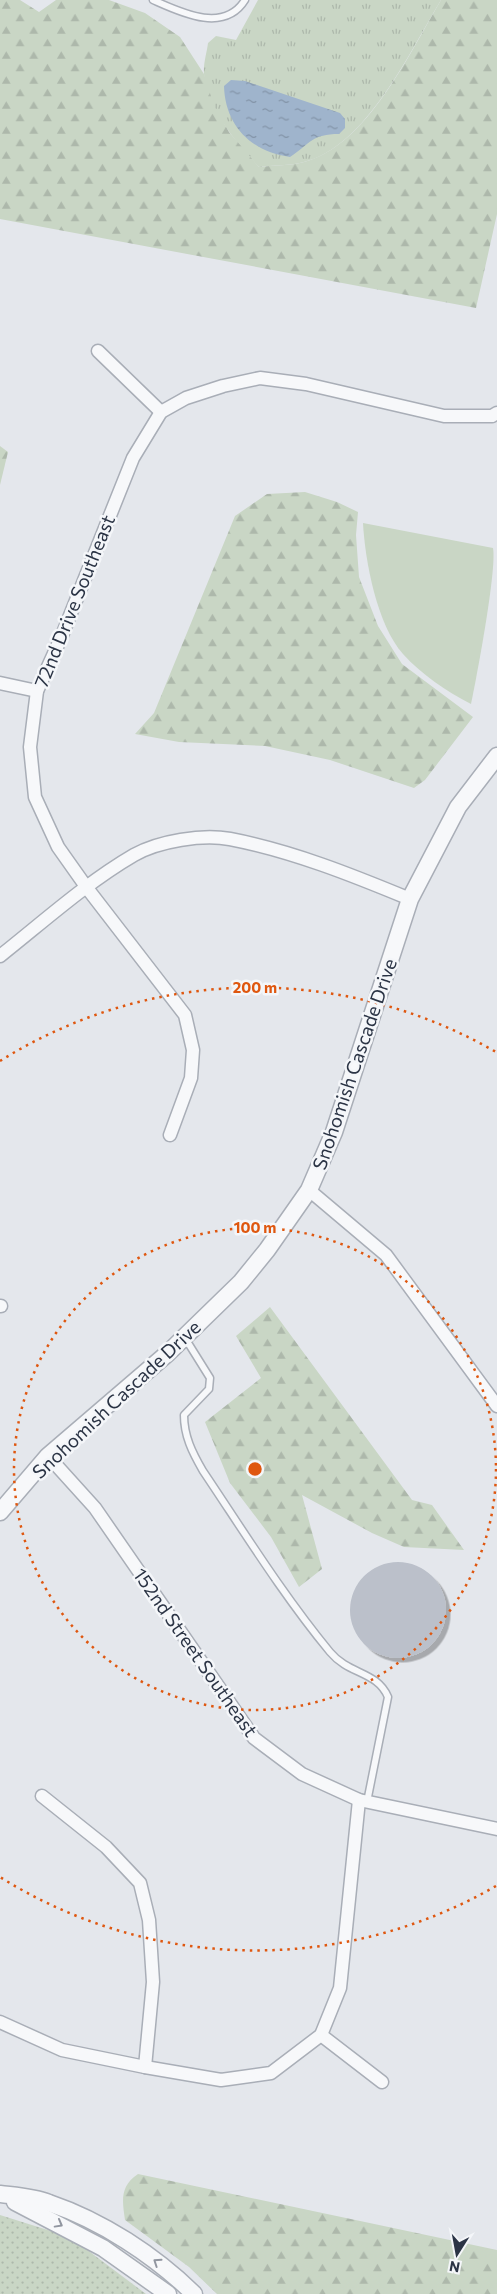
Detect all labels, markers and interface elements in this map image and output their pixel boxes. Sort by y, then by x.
street label: 72nd Drive Southeast [29,511,119,690]
street label: Snohomish Cascade Drive [307,955,401,1173]
text: 200 m [233,978,277,996]
text: 100 m [234,1218,276,1236]
street label: Snohomish Cascade Drive [27,1315,205,1483]
centre of rings [246,1460,264,1478]
street label: 152nd Street Southeast [129,1563,263,1741]
one-way arrow [54,2218,63,2228]
north arrow [432,2229,482,2279]
text: N [448,2258,461,2277]
one-way arrow [153,2259,163,2268]

